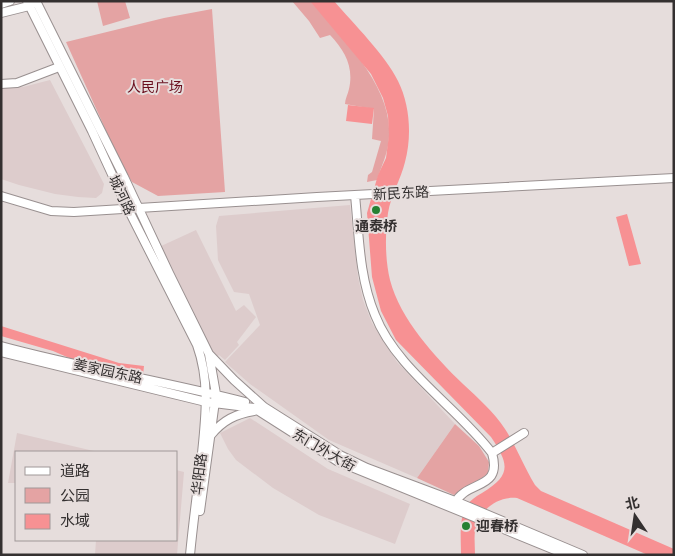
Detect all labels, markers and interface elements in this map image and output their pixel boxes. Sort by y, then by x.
park label: 人民广场 [127,78,183,95]
street label: 城河路 [106,172,139,217]
street label: 新民东路 [373,183,429,202]
marker: 通泰桥 [370,204,382,216]
place label: 通泰桥 [355,217,397,234]
street label: 姜家园东路 [72,355,144,386]
street label: 东门外大街 [290,425,359,474]
legend [15,451,178,541]
street label: 华阳路 [188,452,209,496]
text: 道路 [60,461,90,480]
text: 公园 [60,486,90,505]
north arrow [610,491,660,541]
text: 北 [623,493,641,513]
text: 水域 [60,511,90,530]
place label: 迎春桥 [476,517,518,534]
marker: 迎春桥 [460,520,472,532]

